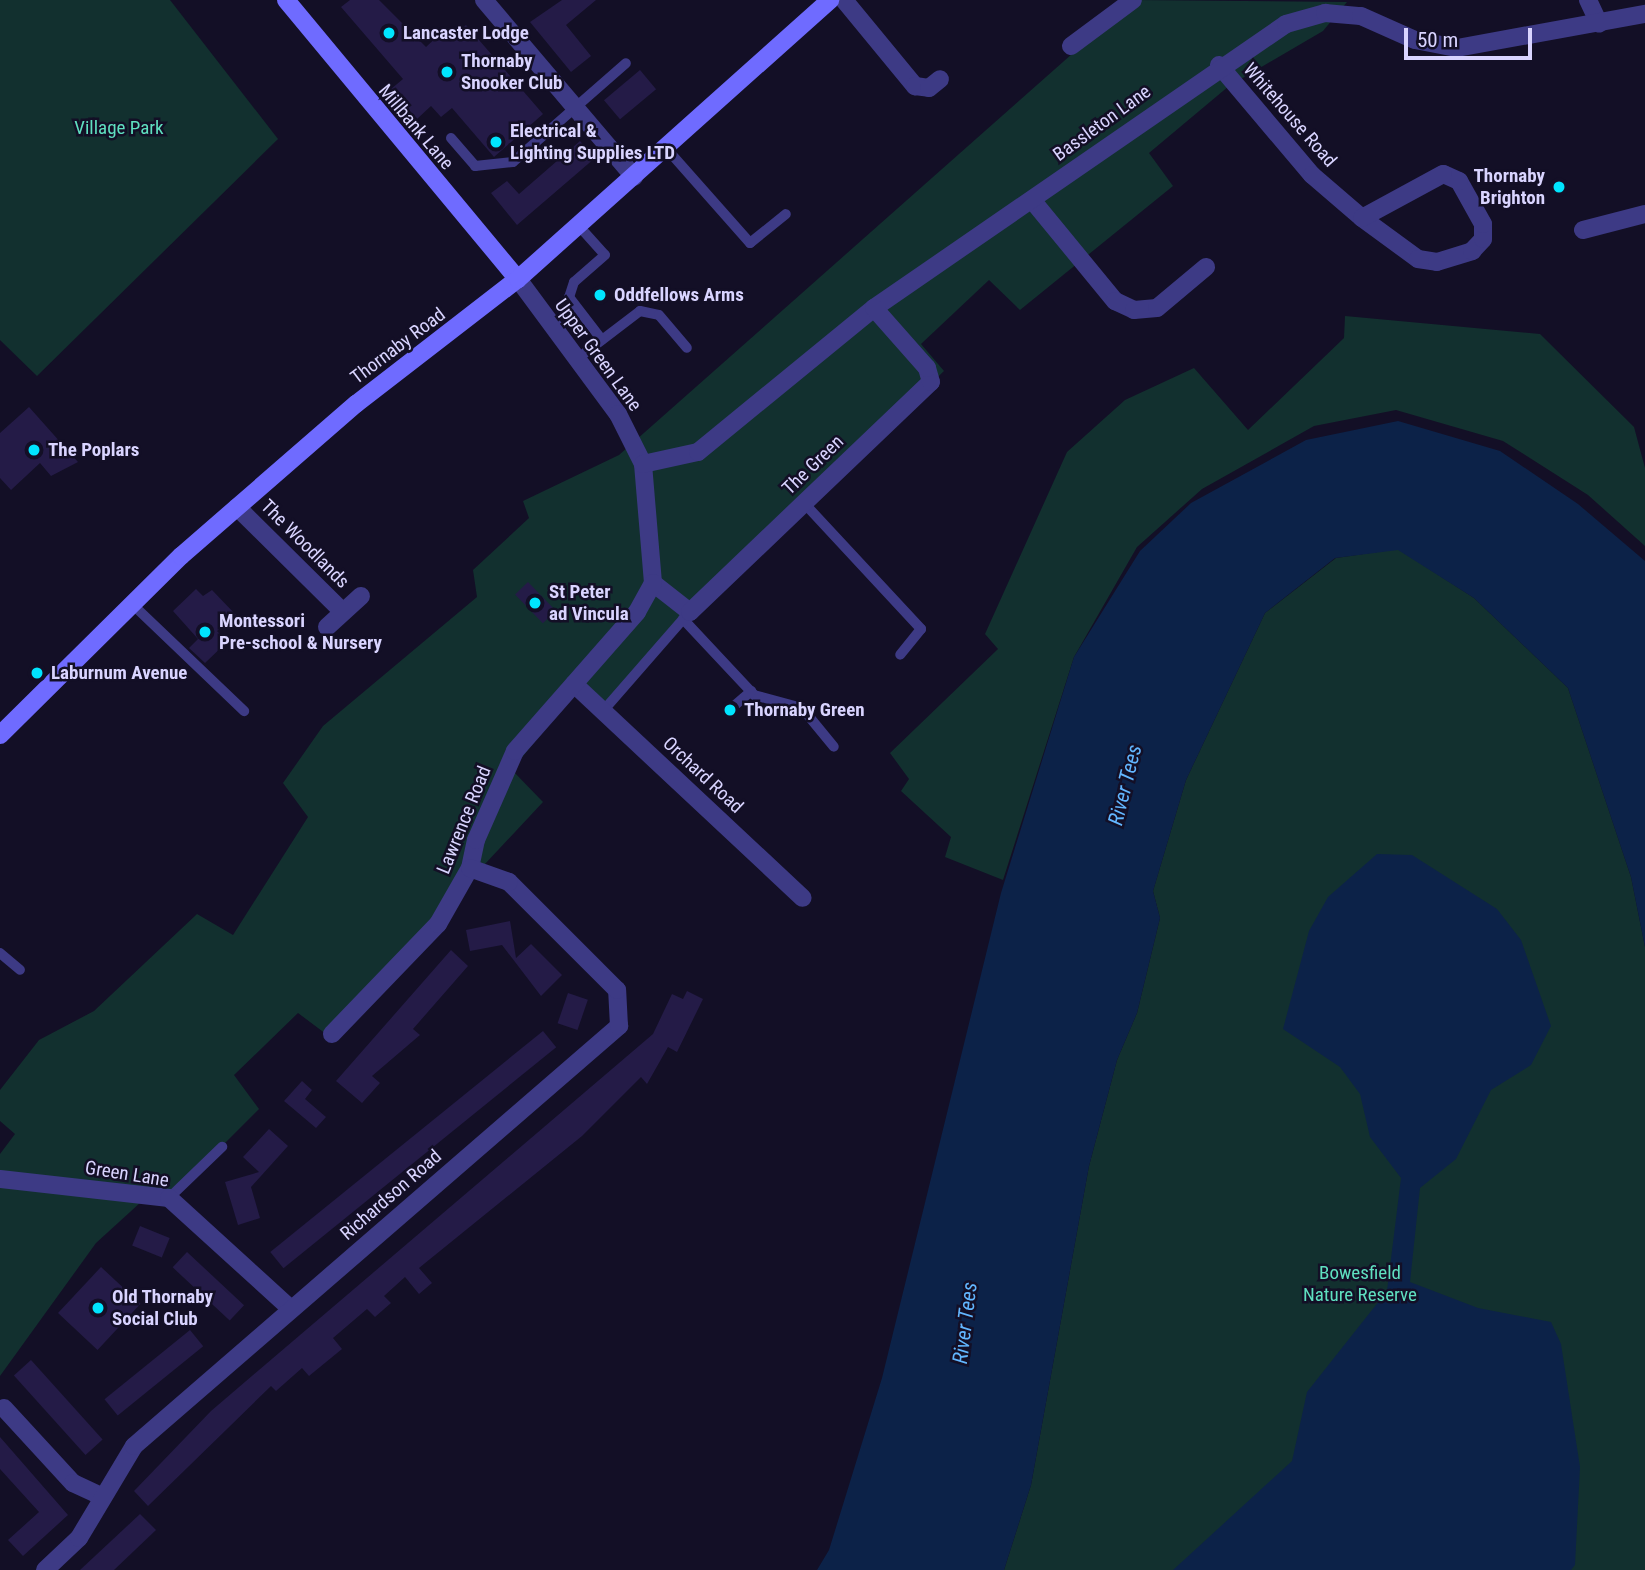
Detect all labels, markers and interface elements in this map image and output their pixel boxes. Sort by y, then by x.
scale bar [1407,14,1535,58]
place label: Lancaster Lodge [403,22,529,44]
marker: Lancaster Lodge [381,25,397,41]
text: 50 m [1417,28,1458,52]
place label: Thornaby Snooker Club [461,50,563,94]
street label: Whitehouse Road [1239,58,1341,172]
marker: Thornaby Snooker Club [439,64,455,80]
street label: Millbank Lane [374,80,458,174]
street label: Bassleton Lane [1049,80,1155,166]
park label: Village Park [74,117,164,139]
place label: Electrical & Lighting Supplies LTD [510,120,675,164]
marker: Electrical & Lighting Supplies LTD [488,134,504,150]
place label: Thornaby Brighton [1474,165,1545,209]
marker: Thornaby Brighton [1551,179,1567,195]
place label: Oddfellows Arms [614,284,744,306]
marker: Oddfellows Arms [592,287,608,303]
street label: Upper Green Lane [550,295,646,415]
street label: Thornaby Road [346,303,450,389]
street label: The Green [778,430,848,500]
place label: The Poplars [48,439,139,461]
marker: The Poplars [26,442,42,458]
street label: The Woodlands [256,495,354,593]
place label: St Peter ad Vincula [549,581,629,625]
marker: St Peter ad Vincula [527,595,543,611]
place label: Montessori Pre-school & Nursery [219,610,382,654]
marker: Montessori Pre-school & Nursery [197,624,213,640]
place label: Laburnum Avenue [51,662,187,684]
marker: Laburnum Avenue [29,665,45,681]
place label: Thornaby Green [744,699,865,721]
marker: Thornaby Green [722,702,738,718]
street label: Orchard Road [658,732,748,818]
water label: River Tees [1103,742,1147,828]
street label: Lawrence Road [432,763,496,877]
street label: Richardson Road [336,1145,446,1245]
street label: Green Lane [84,1156,170,1192]
park label: Bowesfield Nature Reserve [1303,1262,1417,1306]
water label: River Tees [947,1280,983,1366]
place label: Old Thornaby Social Club [112,1286,214,1330]
marker: Old Thornaby Social Club [90,1300,106,1316]

